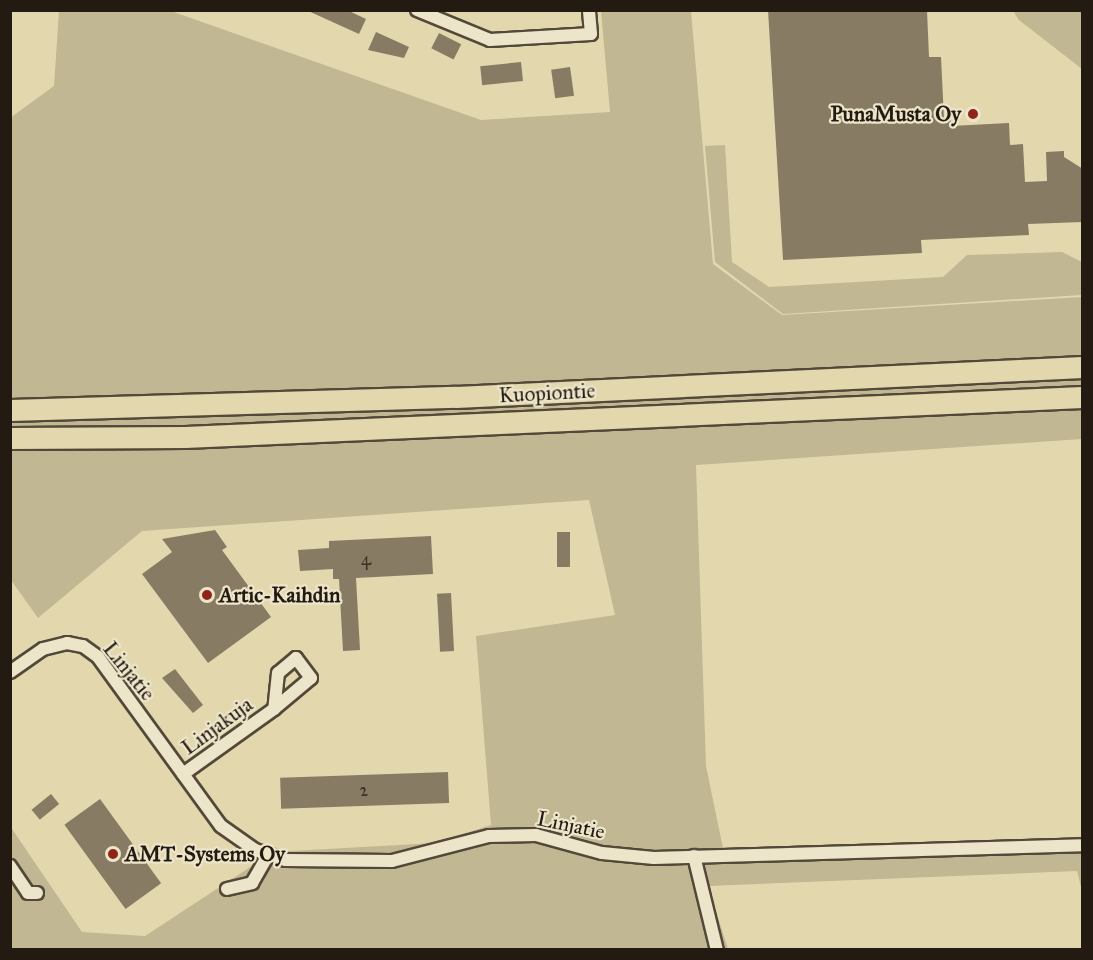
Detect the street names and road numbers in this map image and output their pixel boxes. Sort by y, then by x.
street label: Kuopiontie [498,378,596,408]
street label: Linjatie [98,636,160,706]
street label: Linjakuja [177,692,257,760]
street label: Linjatie [535,806,607,844]

